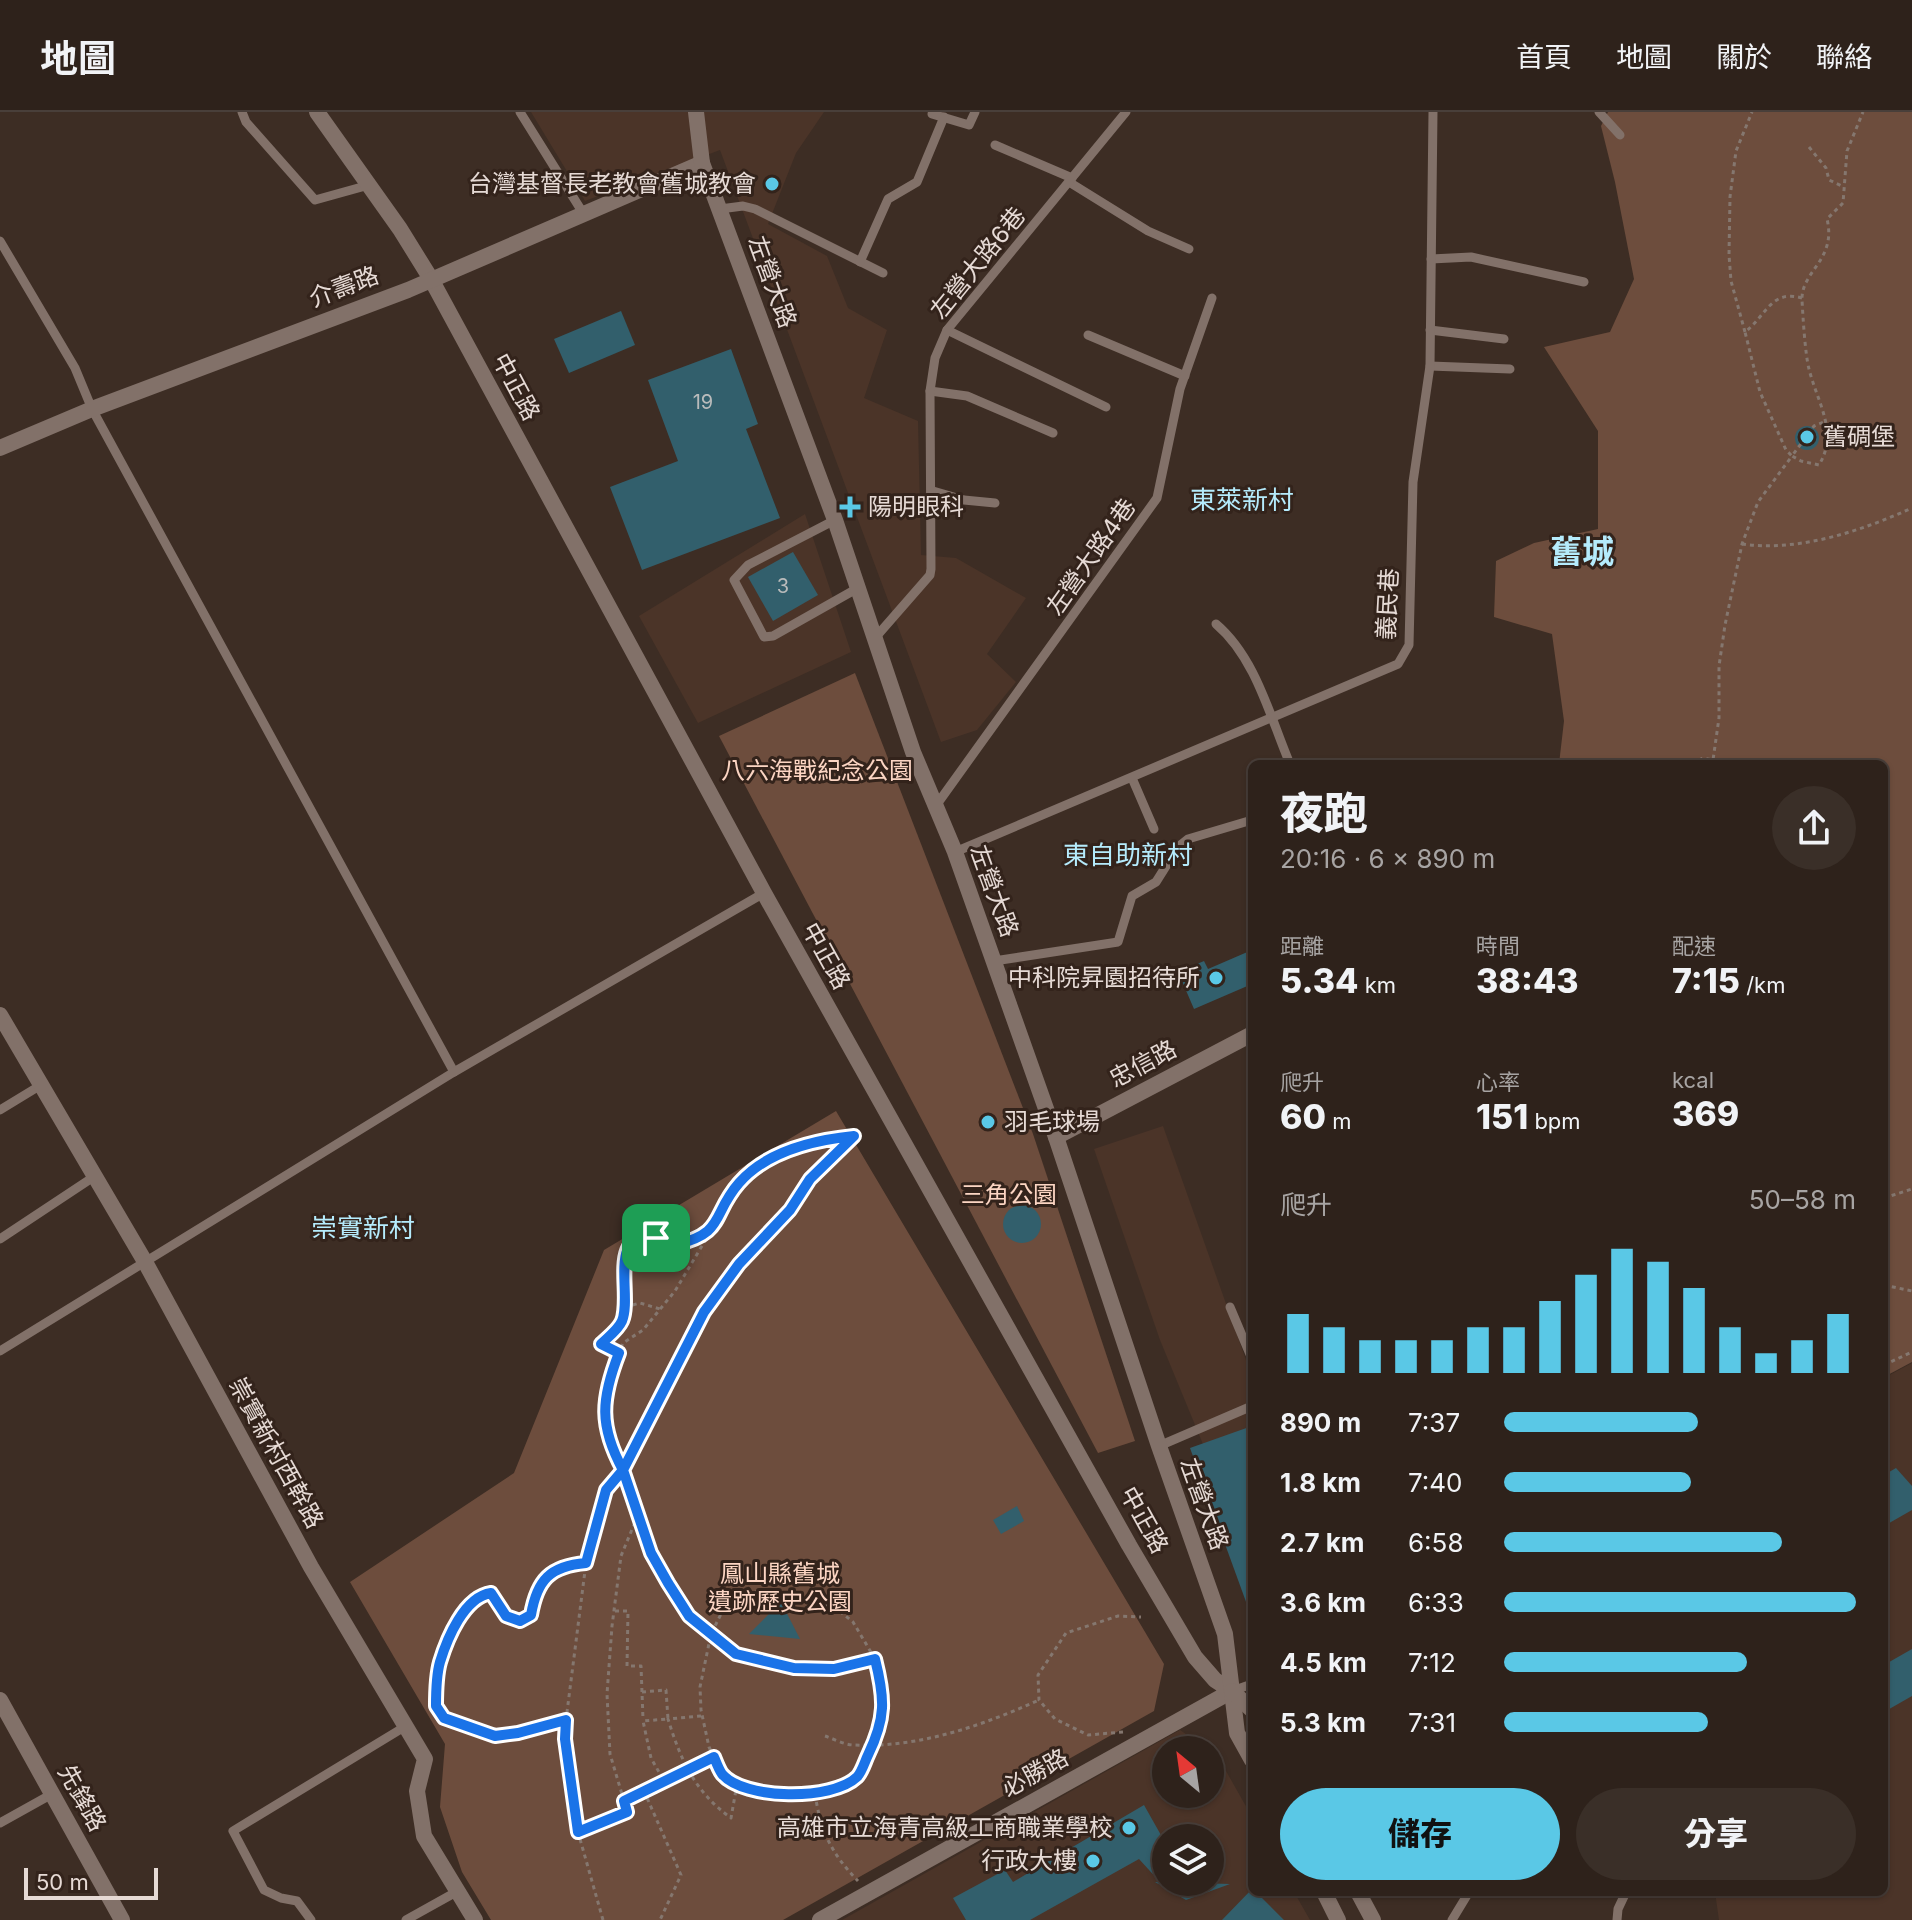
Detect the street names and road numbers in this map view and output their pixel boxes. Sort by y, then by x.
street label: 左營大路6巷 [924,201,1031,324]
street label: 左營大路 [742,232,803,332]
street label: 介壽路 [305,260,383,313]
street label: 中正路 [487,348,546,425]
street label: 左營大路4巷 [1040,493,1141,621]
street label: 義民巷 [1371,567,1404,641]
street label: 左營大路 [964,841,1025,941]
street label: 中正路 [796,917,857,994]
street label: 忠信路 [1104,1034,1181,1093]
street label: 崇實新村西幹路 [223,1372,330,1533]
street label: 左營大路 [1174,1454,1235,1554]
street label: 中正路 [1114,1481,1175,1558]
street label: 必勝路 [996,1742,1073,1803]
street label: 先鋒路 [52,1759,113,1836]

